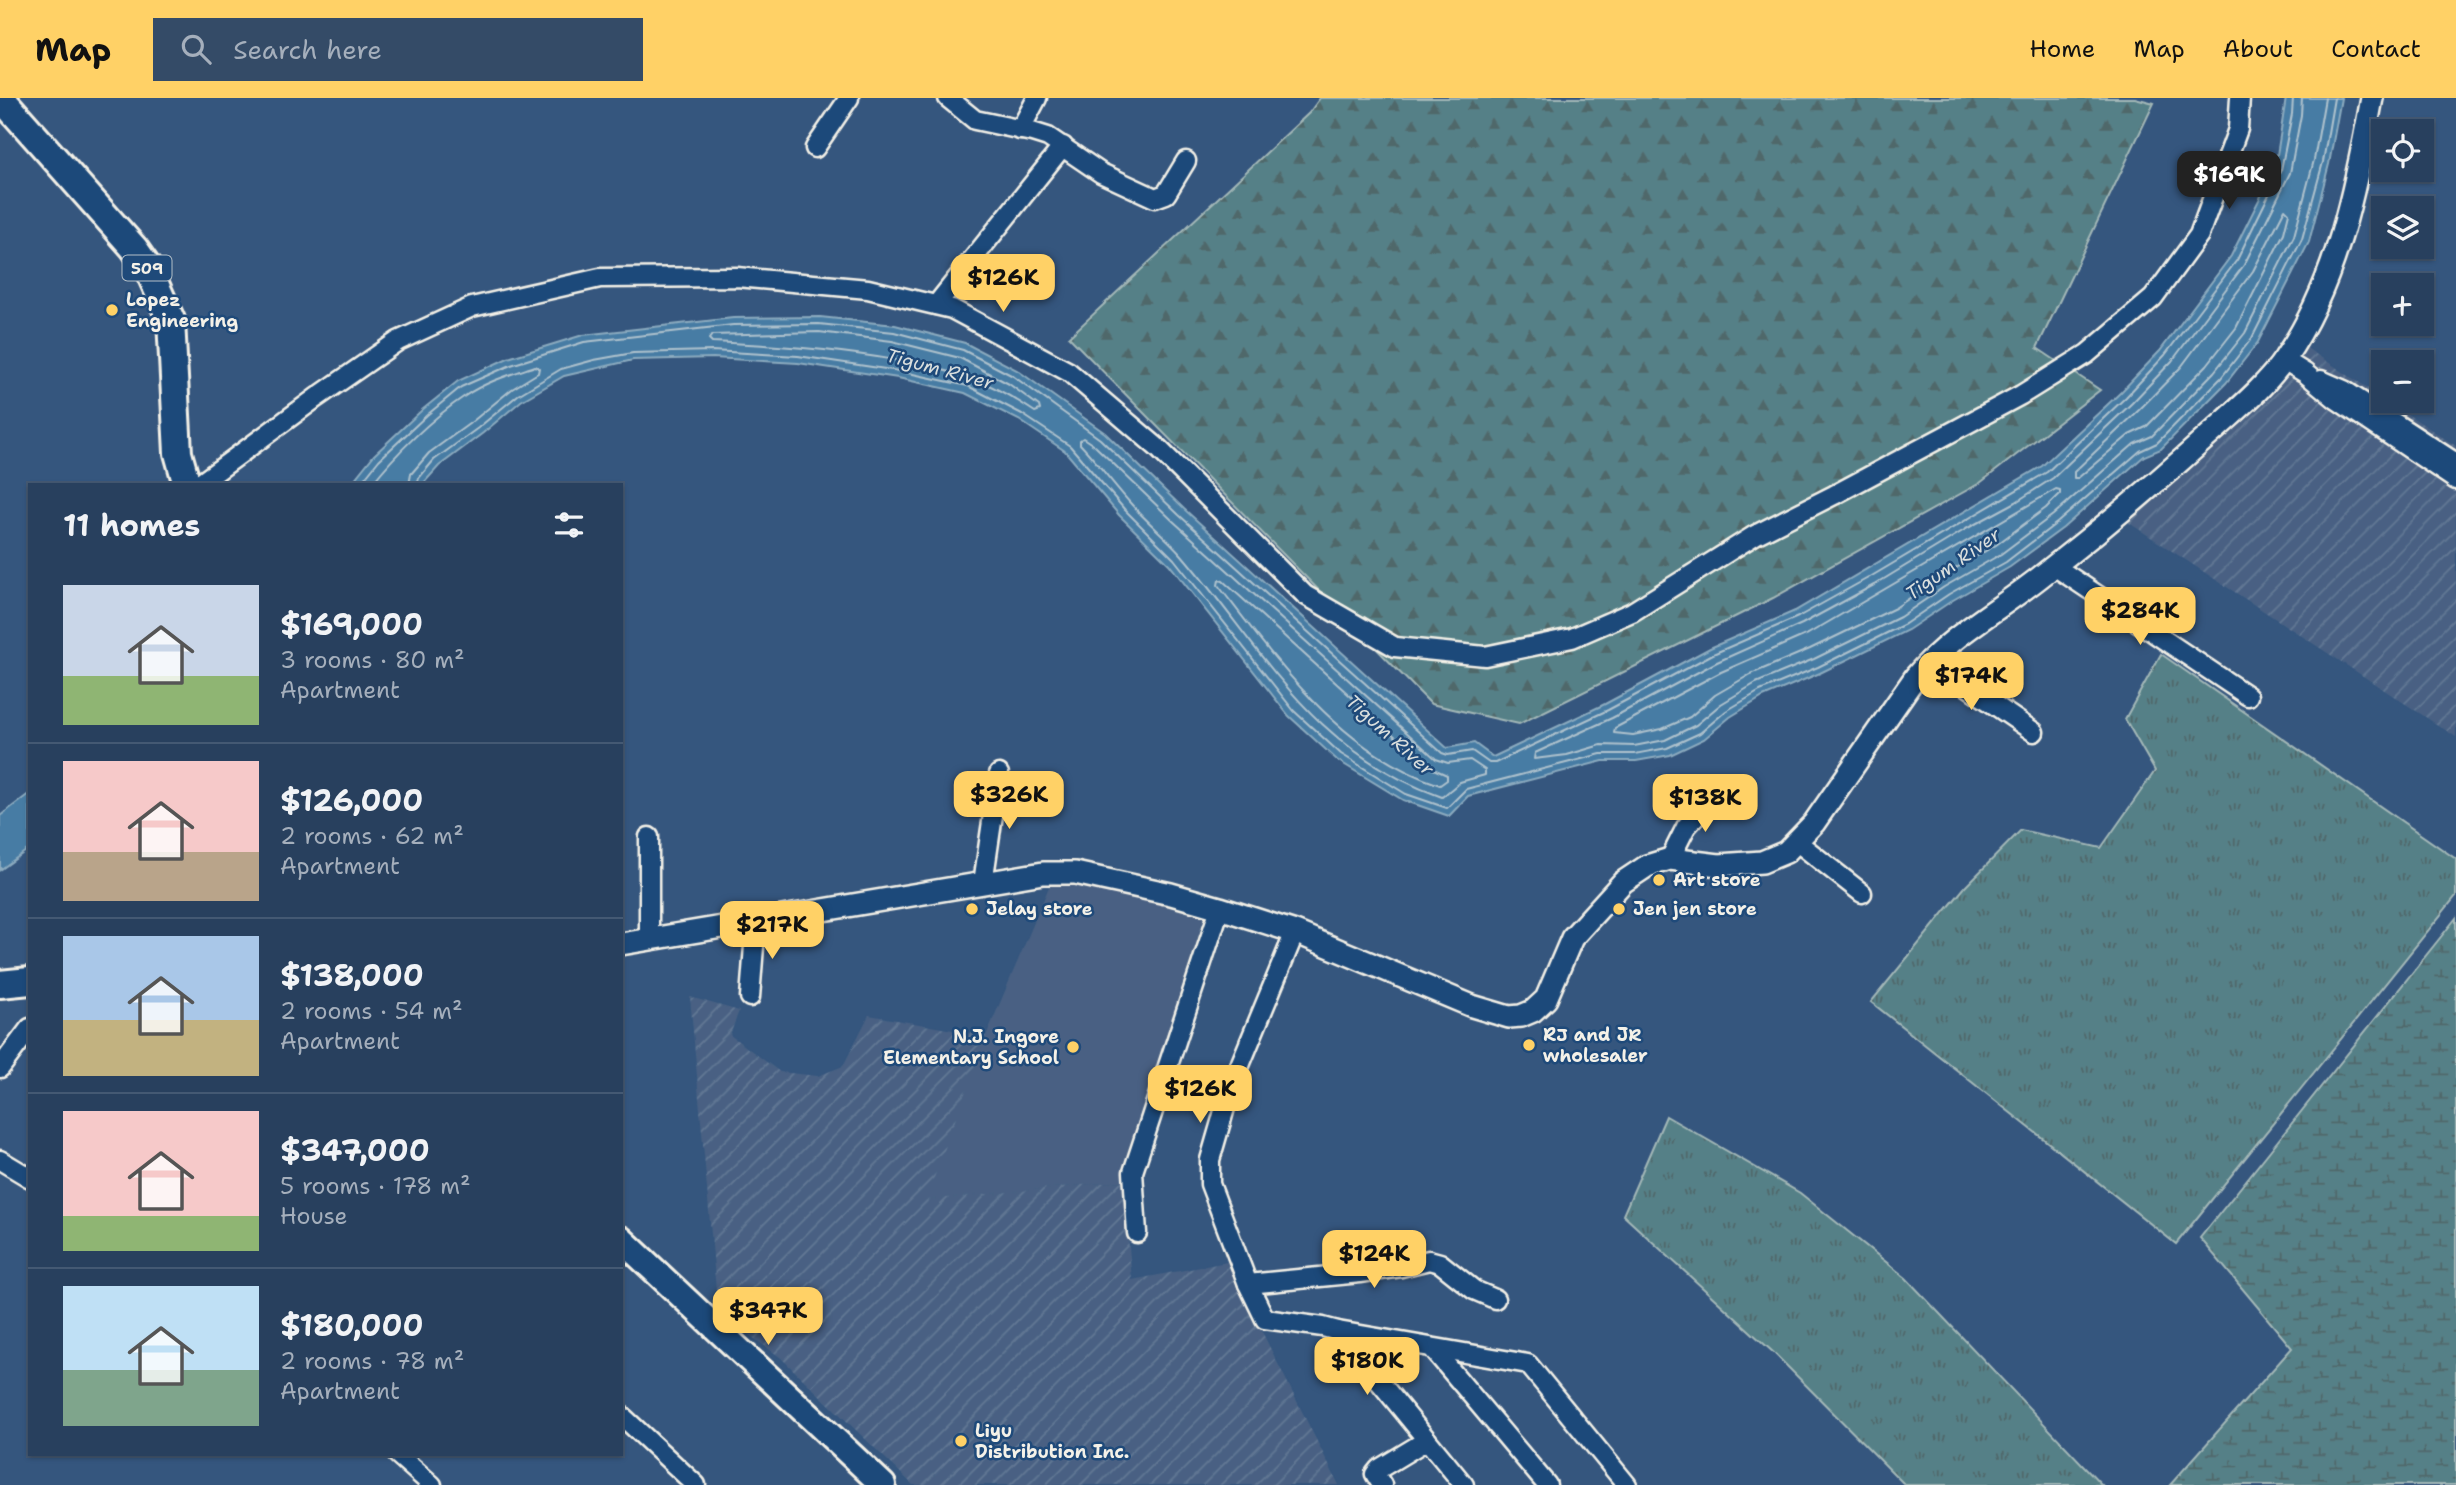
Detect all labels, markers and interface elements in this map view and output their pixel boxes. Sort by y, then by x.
search box [153,18,643,81]
text: Map [35,27,111,72]
icon: search [177,30,215,68]
text: Search here [233,32,382,67]
text: Home [2029,33,2095,65]
text: Map [2133,33,2185,65]
text: About [2223,33,2293,65]
text: Contact [2331,33,2421,65]
map controls [2371,119,2434,413]
button: locate [2371,119,2434,182]
pin: $169K [2180,152,2278,211]
text: $169K [2193,159,2265,189]
button: layers [2371,196,2434,259]
pin: $126K [954,254,1052,314]
road number: 509 [122,256,172,280]
text: $126K [967,262,1039,292]
button: + [2371,273,2434,336]
place label: Lopez Engineering [126,288,238,333]
marker: Lopez Engineering [104,302,120,318]
water label: Tigum River [883,343,997,396]
button: − [2371,350,2434,413]
text: 11 homes [63,505,200,546]
icon: filters [550,506,588,544]
water label: Tigum River [1901,522,2006,606]
pin: $284K [2091,588,2189,647]
text: $284K [2101,595,2179,625]
text: $169,000 [280,604,423,645]
icon: home [119,613,203,697]
text: 3 rooms · 80 m² [280,645,465,675]
pin: $174K [1922,652,2020,712]
text: $174K [1935,660,2007,690]
text: Apartment [280,675,400,705]
water label: Tigum River [1341,689,1440,782]
pin: $326K [960,772,1058,831]
pin: $138K [1656,774,1754,834]
text: $326K [970,779,1048,809]
text: $126,000 [280,780,423,821]
text: $138K [1669,782,1741,812]
icon: home [119,789,203,873]
text: 2 rooms · 62 m² [280,821,464,851]
text: Apartment [280,851,400,881]
place label: Art store [1673,868,1761,892]
marker: Art store [1651,872,1667,888]
place label: Jelay store [986,897,1093,921]
place label: Jen jen store [1633,897,1757,921]
marker: Jelay store [964,901,980,917]
marker: Jen jen store [1611,901,1627,917]
pin: $217K [723,902,821,961]
text: $217K [736,909,808,939]
text: $138,000 [280,955,424,996]
icon: home [119,964,203,1048]
text: 2 rooms · 54 m² [280,996,463,1026]
place label: RJ and JR wholesaler [1543,1023,1648,1068]
place label: N.J. Ingore Elementary School [883,1025,1059,1070]
text: Apartment [280,1026,400,1056]
marker: RJ and JR wholesaler [1521,1037,1537,1053]
marker: N.J. Ingore Elementary School [1065,1039,1081,1055]
pin: $126K [1151,1066,1249,1125]
text: $126K [1164,1073,1236,1103]
text: $347,000 [280,1130,430,1171]
icon: home [119,1139,203,1223]
text: 5 rooms · 178 m² [280,1171,471,1201]
text: House [280,1201,348,1231]
pin: $124K [1325,1230,1423,1290]
text: $124K [1338,1238,1410,1268]
pin: $347K [719,1288,817,1347]
text: $347K [729,1295,807,1325]
text: $180,000 [280,1305,423,1346]
icon: home [119,1314,203,1398]
pin: $180K [1318,1338,1416,1397]
text: $180K [1330,1345,1404,1375]
text: 2 rooms · 78 m² [280,1346,464,1376]
text: Apartment [280,1376,400,1406]
place label: Liyu Distribution Inc. [975,1419,1129,1464]
marker: Liyu Distribution Inc. [953,1433,969,1449]

